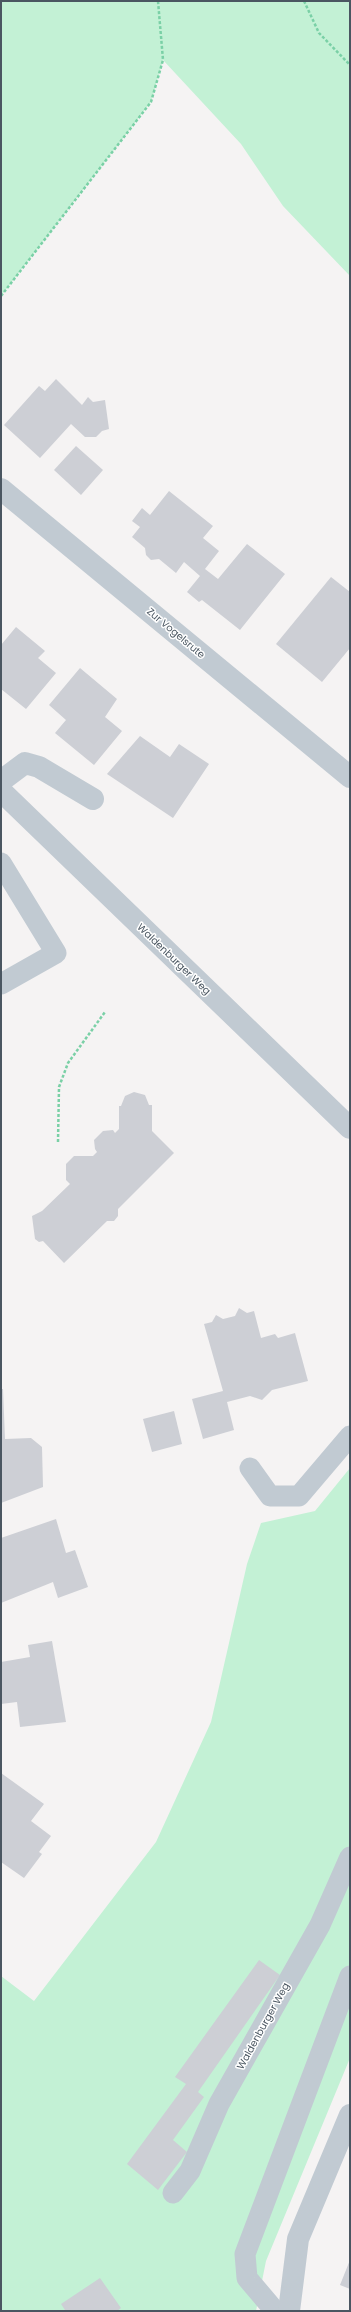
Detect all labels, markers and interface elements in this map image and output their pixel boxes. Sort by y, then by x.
street label: Zur Vogelsrute [144,604,208,662]
street label: Waldenburger Weg [134,920,214,998]
street label: Waldenburger Weg [233,1980,293,2072]

